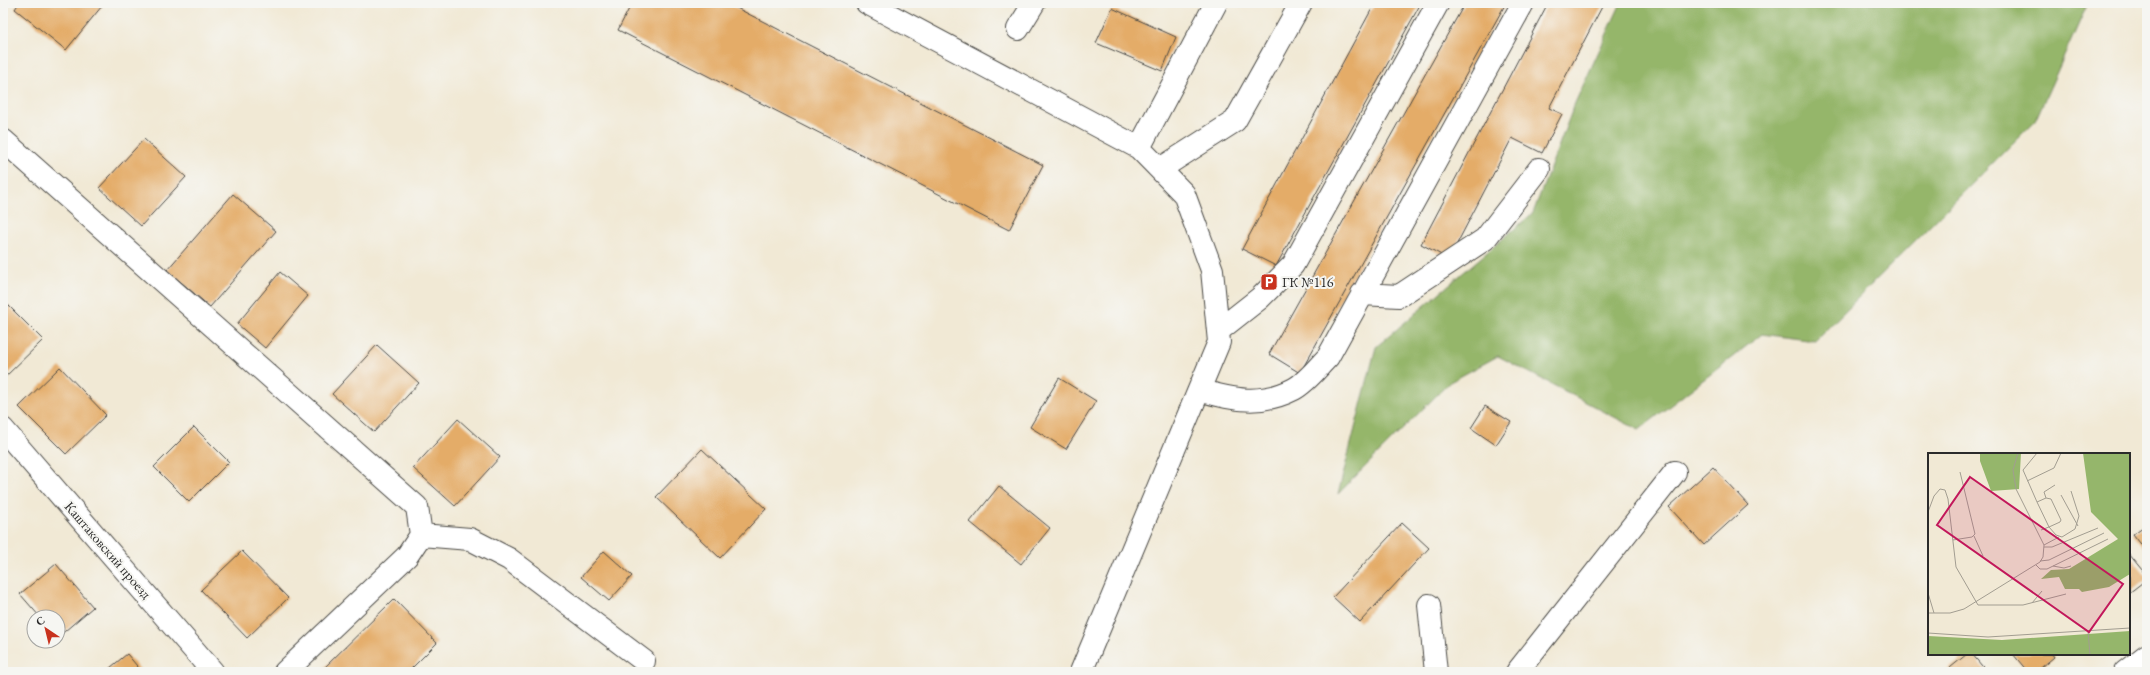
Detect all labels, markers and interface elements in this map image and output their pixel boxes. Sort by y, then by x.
parking icon: ГК №116 [1259,272,1279,292]
place label: ГК №116 [1282,273,1334,291]
inset map [1928,453,2130,655]
street label: Каштаковский проезд [61,498,156,603]
north arrow [26,609,66,649]
text: С [33,613,48,629]

